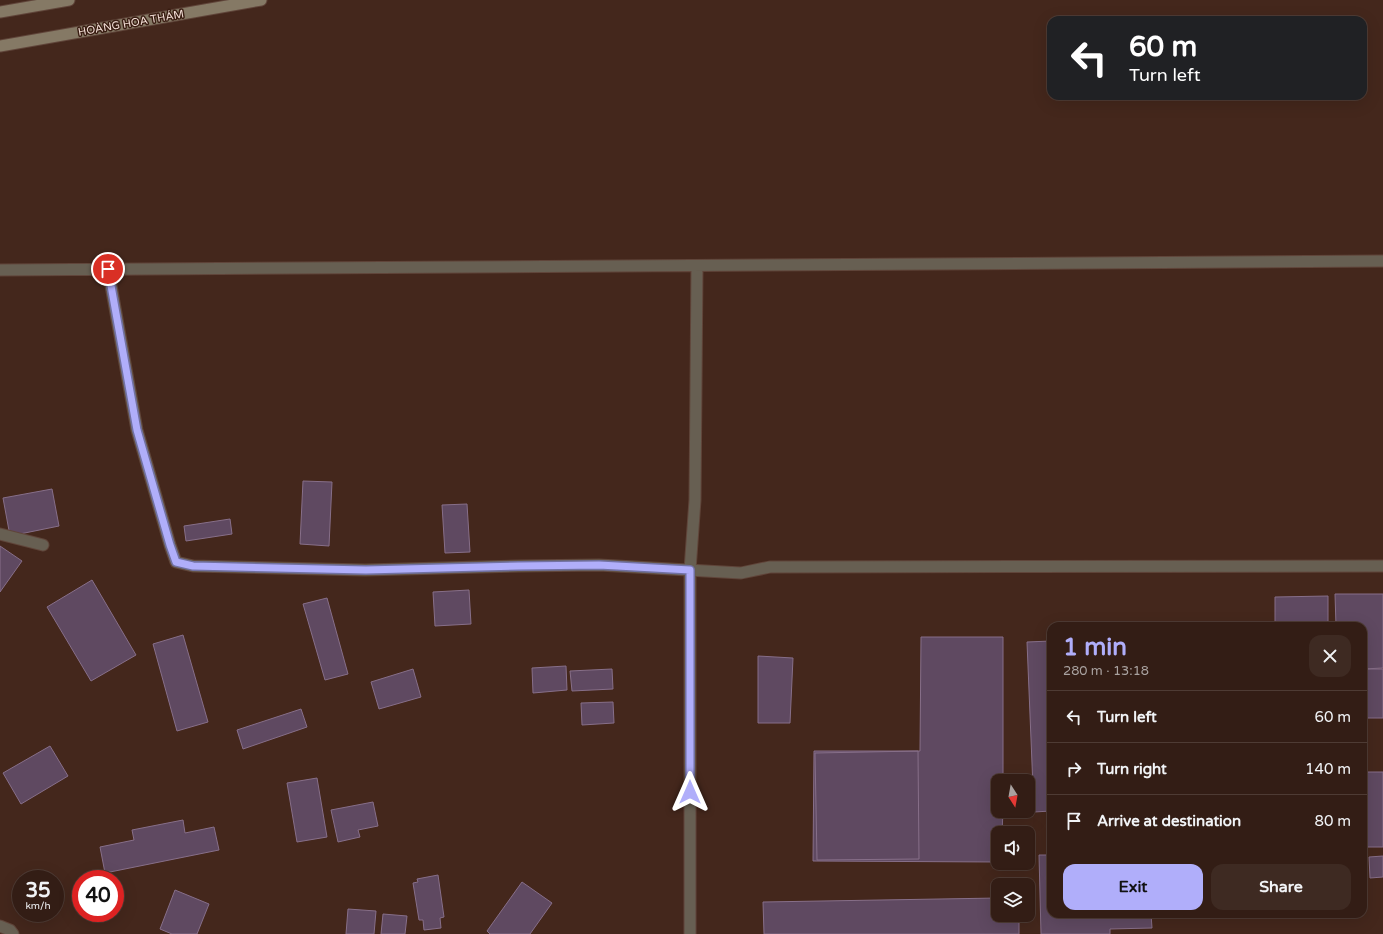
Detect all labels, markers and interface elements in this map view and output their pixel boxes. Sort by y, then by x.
street label: HOÀNG HOA THÁM [77,6,185,39]
text: 60 m [1129,30,1197,64]
icon: left [1063,32,1115,84]
text: Turn left [1129,64,1201,86]
pin [91,252,125,286]
icon: arrive [97,258,119,280]
text: 1 min [1063,633,1127,662]
button: close [1309,635,1351,677]
text: 280 m · 13:18 [1063,663,1149,679]
icon: left [1063,706,1085,728]
text: Turn left [1097,708,1157,726]
text: 60 m [1314,708,1351,726]
icon: right [1063,758,1085,780]
text: Turn right [1097,760,1167,778]
text: 140 m [1305,760,1351,778]
position arrow [669,771,711,813]
north arrow [991,774,1035,818]
map controls [991,774,1035,922]
icon: arrive [1063,810,1085,832]
text: Arrive at destination [1097,812,1241,830]
text: 80 m [1314,812,1351,830]
button: sound [991,826,1035,870]
button: Exit [1063,864,1203,910]
button: Share [1211,864,1351,910]
speed limit sign: 40 [72,870,124,922]
button: layers [991,878,1035,922]
text: 35 [25,879,51,903]
text: km/h [25,900,51,912]

